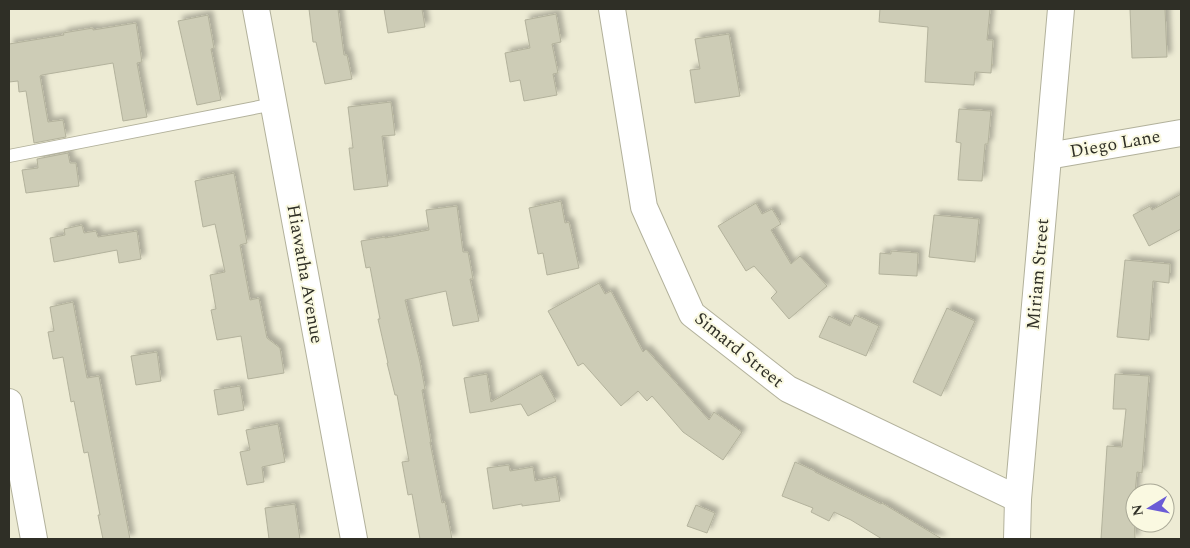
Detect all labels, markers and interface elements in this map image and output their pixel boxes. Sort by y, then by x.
street label: Diego Lane [1068,123,1162,165]
street label: Hiawatha Avenue [279,202,331,346]
street label: Miriam Street [1020,217,1056,331]
street label: Simard Street [688,305,790,395]
north arrow [1125,483,1175,533]
text: N [1126,503,1149,518]

